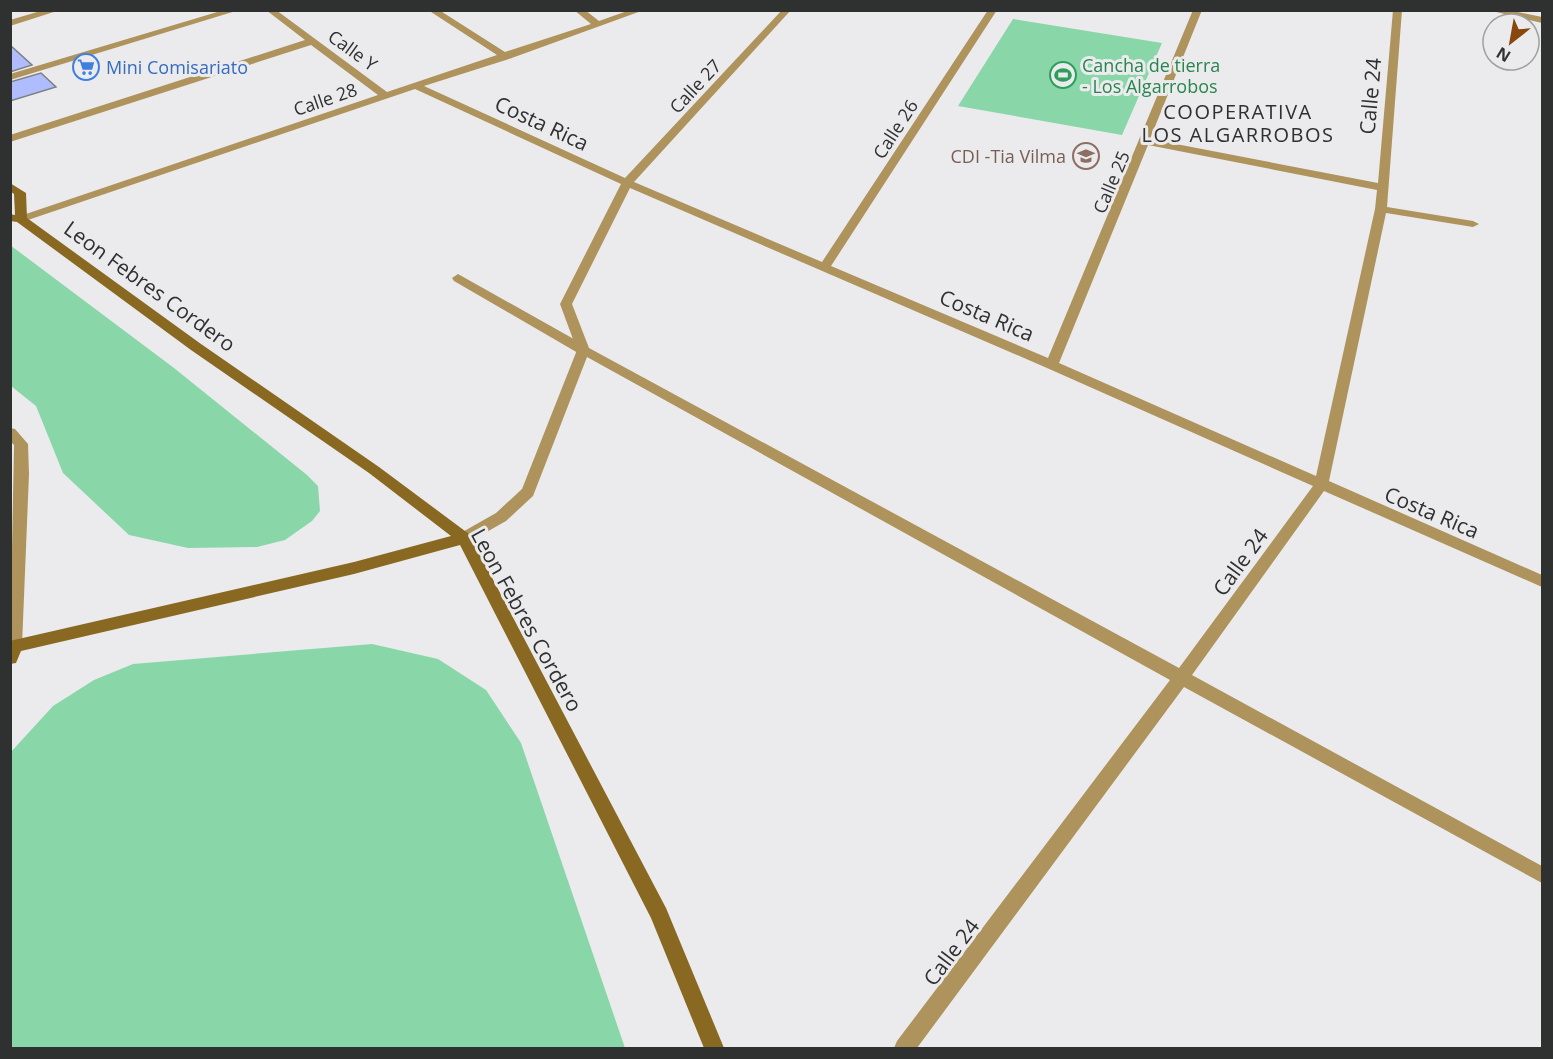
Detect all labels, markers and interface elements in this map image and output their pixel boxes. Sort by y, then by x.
north arrow [1481,12,1541,72]
street label: Calle Y [324,24,383,77]
text: N [1492,42,1515,68]
supermarket icon: Mini Comisariato [71,52,101,82]
place label: Cancha de tierra - Los Algarrobos [1082,53,1220,98]
street label: Calle 27 [664,54,726,118]
place label: Mini Comisariato [106,55,248,79]
street label: Calle 24 [1353,57,1387,135]
sports icon: Cancha de tierra - Los Algarrobos [1048,60,1078,90]
street label: Calle 28 [290,77,360,121]
street label: Costa Rica [491,89,593,157]
street label: Calle 26 [867,95,923,163]
district label: COOPERATIVA LOS ALGARROBOS [1141,98,1335,148]
school or university icon: CDI -Tia Vilma [1071,141,1101,171]
place label: CDI -Tia Vilma [950,144,1066,168]
street label: Calle 25 [1087,147,1135,217]
street label: Leon Febres Cordero [59,214,241,358]
street label: Costa Rica [935,282,1039,348]
street label: Costa Rica [1380,479,1484,545]
street label: Leon Febres Cordero [465,523,589,717]
street label: Calle 24 [1206,523,1274,601]
street label: Calle 24 [917,913,985,991]

